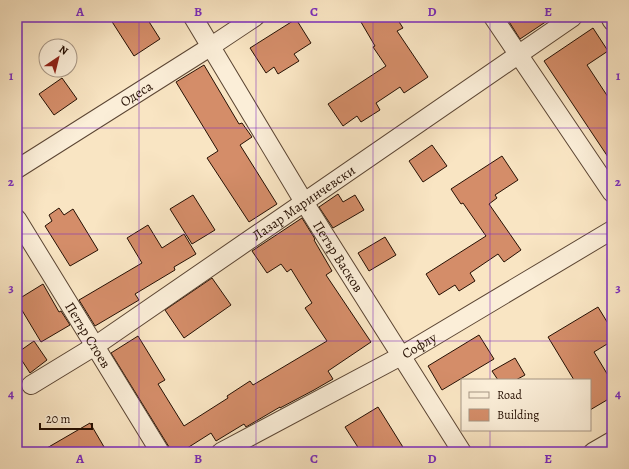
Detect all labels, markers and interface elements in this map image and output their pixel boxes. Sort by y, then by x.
text: A [75,3,85,20]
text: B [194,3,202,20]
text: C [310,3,318,20]
text: D [427,3,437,20]
text: E [544,3,552,20]
north arrow [38,38,78,78]
text: N [56,42,71,59]
text: 1 [9,67,14,84]
text: 1 [616,67,621,84]
street label: Одеса [116,76,157,112]
street label: Лазар Маринчевски [248,161,359,245]
text: 2 [8,173,15,190]
text: 2 [615,173,622,190]
street label: Петър Васков [308,217,368,296]
text: 3 [8,279,14,296]
text: 3 [615,279,621,296]
street label: Петър Стоев [60,298,115,372]
street label: Софлу [398,328,441,363]
legend [461,379,591,431]
text: 4 [8,385,14,402]
text: 4 [615,385,621,402]
text: Road [497,387,523,403]
scale bar [40,405,92,431]
text: Building [497,407,539,423]
text: 20 m [46,411,70,427]
text: A [75,450,85,467]
text: B [194,450,202,467]
text: C [310,450,318,467]
text: D [427,450,437,467]
text: E [544,450,552,467]

